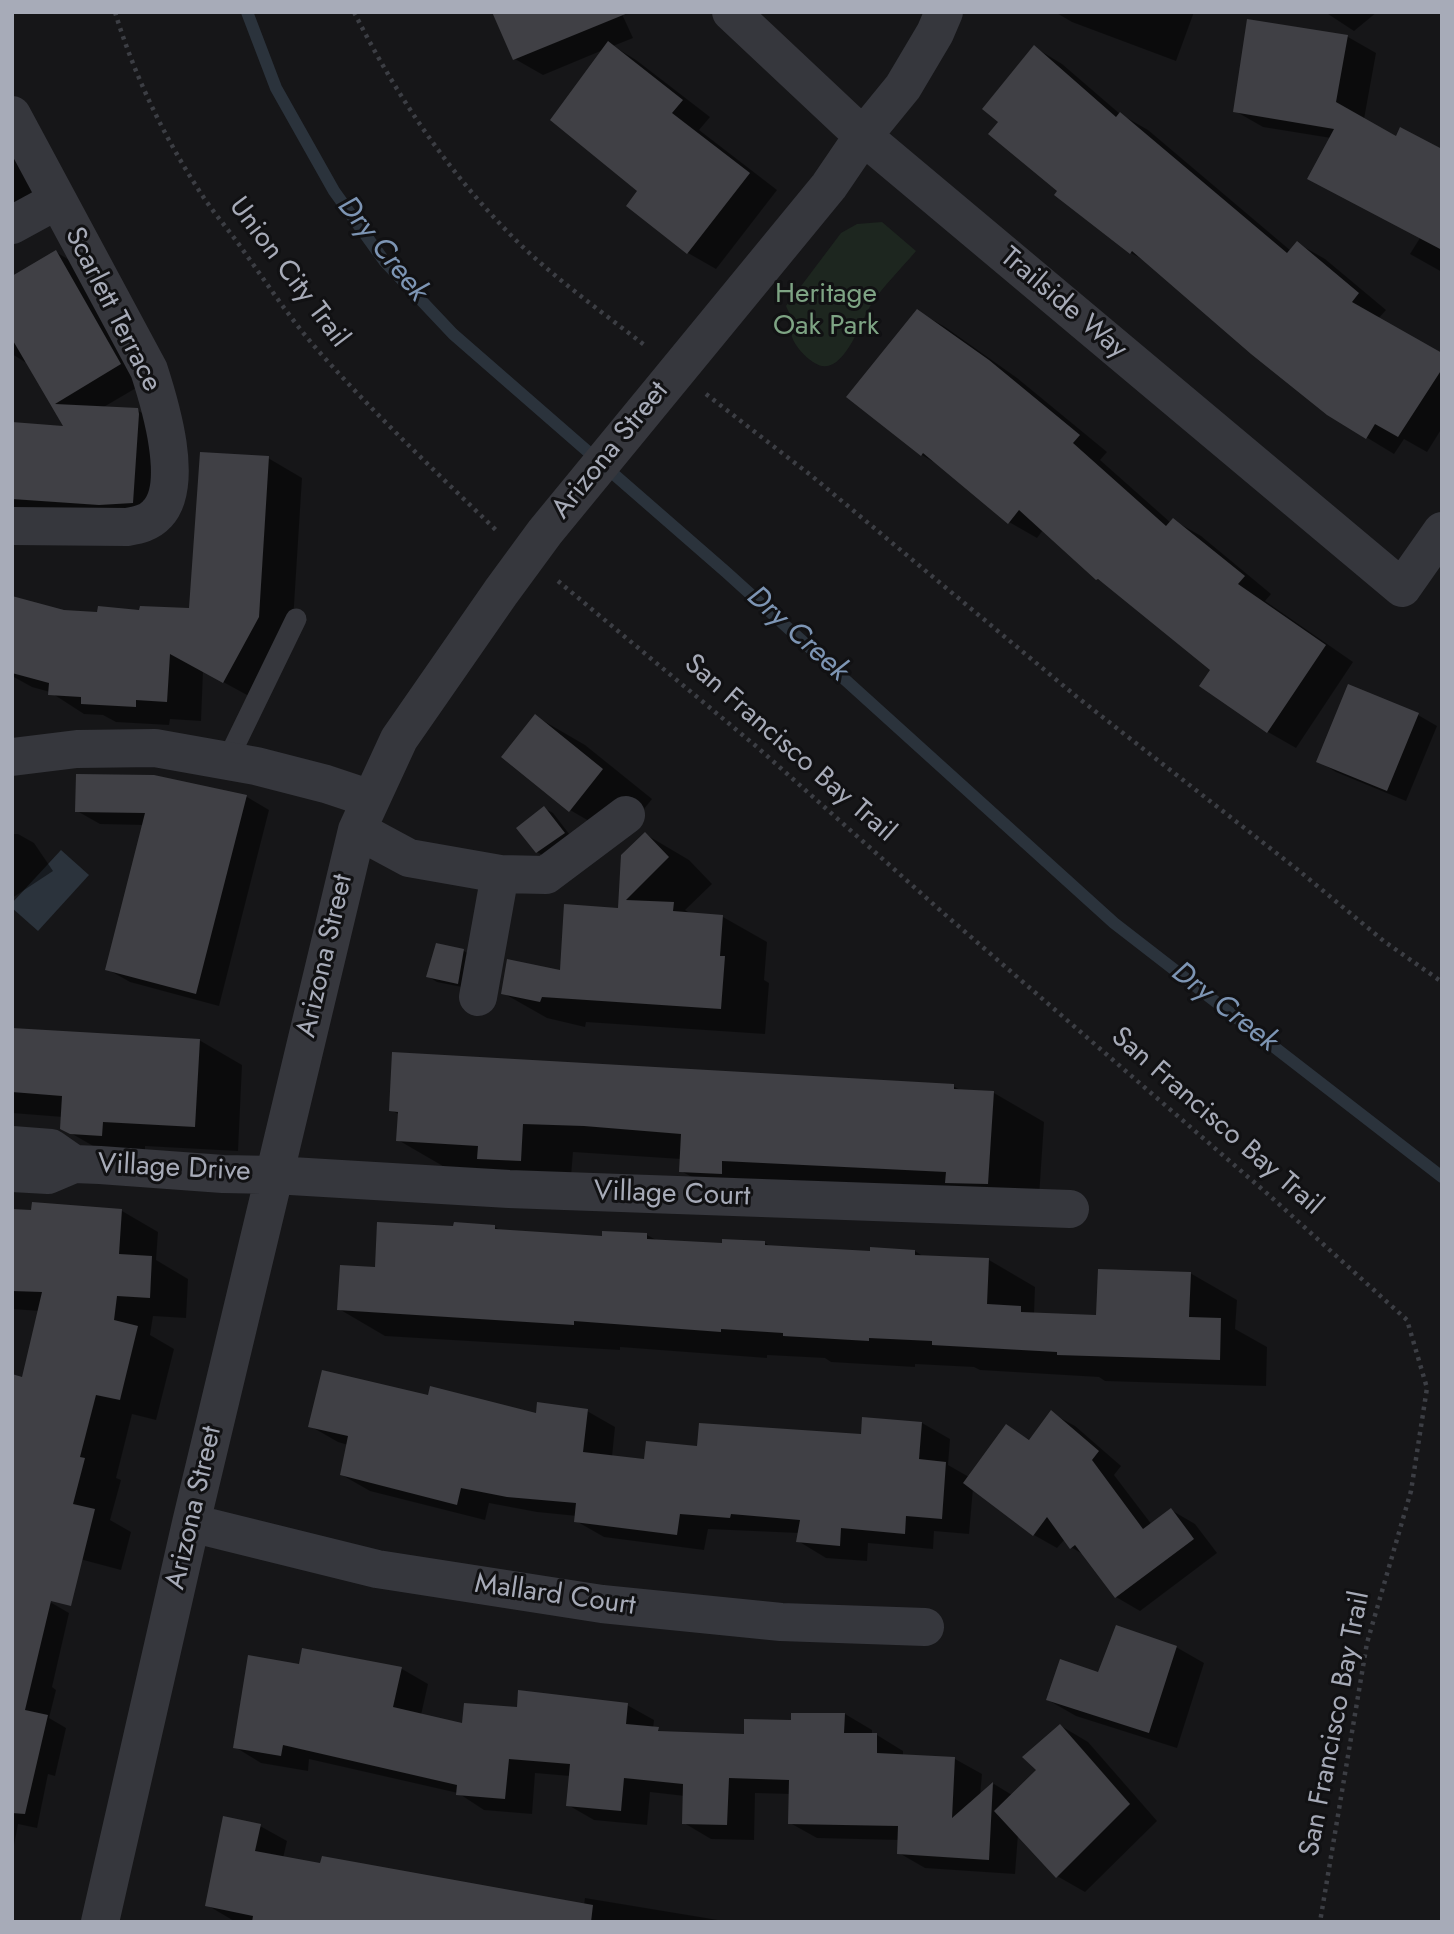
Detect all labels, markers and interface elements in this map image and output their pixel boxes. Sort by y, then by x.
water label: Dry Creek [329,190,435,310]
street label: Union City Trail [221,191,355,355]
street label: Scarlett Terrace [56,222,168,398]
street label: Trailside Way [993,241,1133,367]
park label: Heritage Oak Park [773,278,879,344]
street label: Arizona Street [546,376,676,526]
water label: Dry Creek [739,580,855,690]
street label: San Francisco Bay Trail [676,648,902,850]
street label: Arizona Street [291,871,361,1041]
water label: Dry Creek [1164,955,1284,1061]
street label: San Francisco Bay Trail [1103,1021,1329,1223]
street label: Village Drive [97,1148,251,1190]
street label: Village Court [593,1175,751,1215]
street label: Arizona Street [160,1423,230,1593]
street label: Mallard Court [472,1568,638,1624]
street label: San Francisco Bay Trail [1294,1589,1378,1859]

